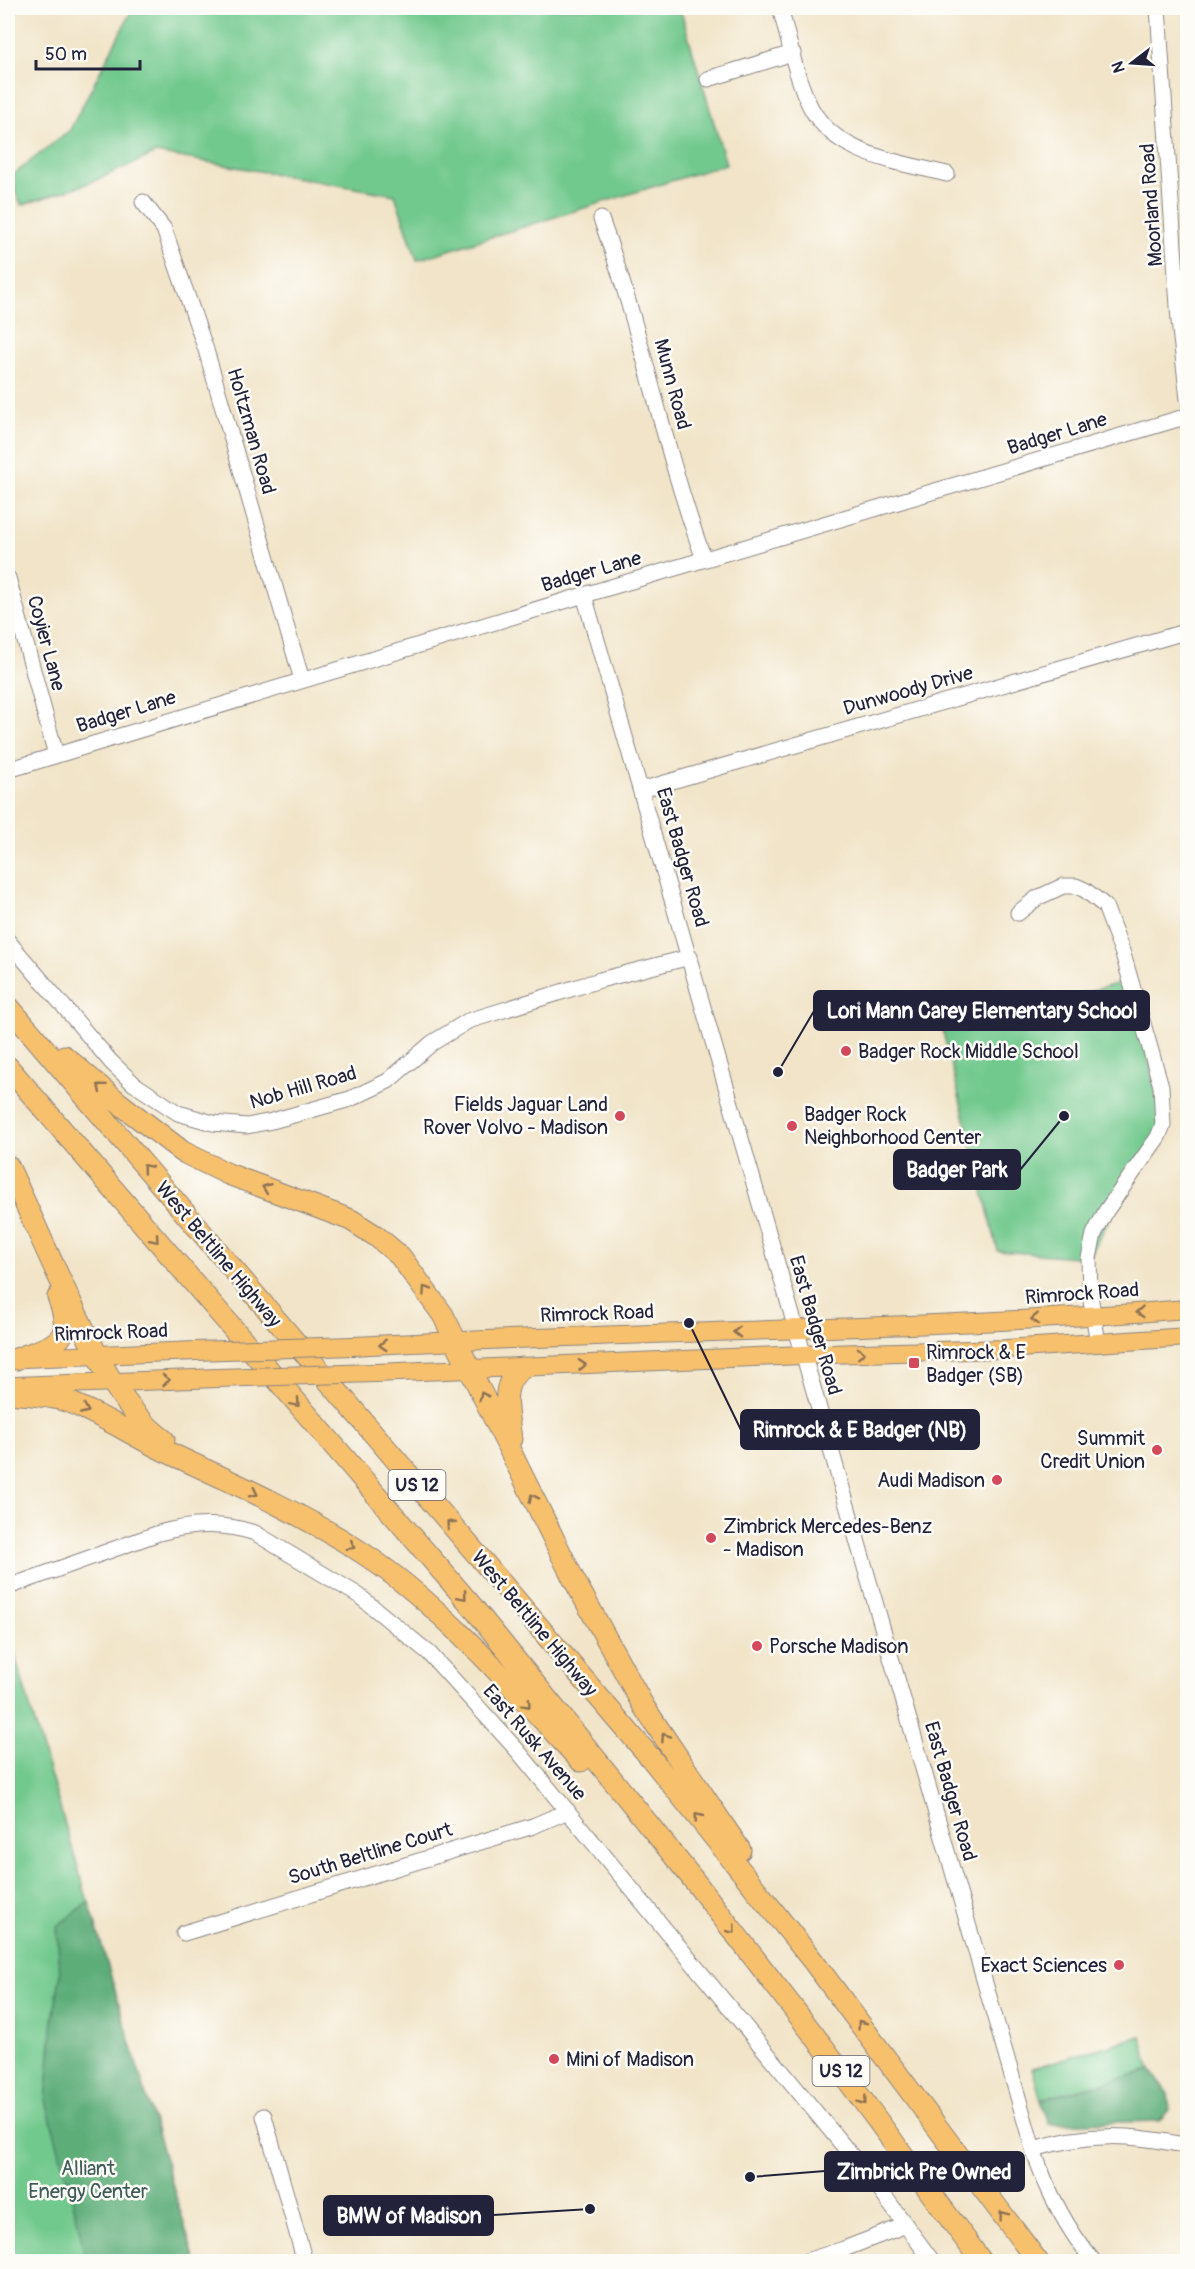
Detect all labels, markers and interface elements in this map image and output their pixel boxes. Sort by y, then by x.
scale bar [36,33,140,71]
north arrow [1102,33,1162,93]
text: 50 m [45,43,87,66]
text: N [1107,59,1130,75]
street label: Moorland Road [1135,143,1168,267]
street label: Munn Road [648,336,697,432]
street label: Holtzman Road [222,365,281,497]
street label: Badger Lane [1004,406,1110,460]
street label: Badger Lane [538,545,644,598]
street label: Coyier Lane [22,593,71,694]
street label: Dunwoody Drive [840,660,976,721]
street label: Badger Lane [73,684,179,738]
street label: East Badger Road [651,784,714,930]
callout: Lori Mann Carey Elementary School [814,991,1149,1030]
text: Lori Mann Carey Elementary School [826,998,1138,1025]
place label: Badger Rock Middle School [858,1039,1079,1064]
marker: Badger Rock Middle School [839,1044,853,1058]
street label: Nob Hill Road [247,1060,359,1115]
one-way arrow [97,1084,108,1095]
place label: Fields Jaguar Land Rover Volvo - Madison [423,1092,608,1140]
place label: Badger Rock Neighborhood Center [804,1102,981,1150]
marker: Fields Jaguar Land Rover Volvo - Madison [613,1109,627,1123]
marker: Badger Rock Neighborhood Center [785,1119,799,1133]
callout: Badger Park [894,1150,1020,1189]
text: Badger Park [906,1157,1008,1184]
one-way arrow [142,1164,153,1175]
street label: West Beltline Highway [150,1176,287,1333]
one-way arrow [261,1183,272,1195]
one-way arrow [148,1232,159,1243]
street label: East Badger Road [784,1252,847,1398]
street label: Rimrock Road [1024,1277,1140,1310]
one-way arrow [422,1286,433,1297]
street label: Rimrock Road [540,1299,655,1328]
one-way arrow [1136,1305,1145,1318]
one-way arrow [1031,1313,1040,1326]
street label: Rimrock Road [54,1318,169,1347]
one-way arrow [733,1326,742,1338]
one-way arrow [379,1338,388,1351]
place label: Rimrock & E Badger (SB) [926,1340,1026,1388]
one-way arrow [857,1346,866,1359]
marker: Rimrock & E Badger (SB) [907,1356,921,1370]
one-way arrow [577,1358,586,1371]
one-way arrow [162,1374,171,1387]
one-way arrow [479,1391,491,1402]
one-way arrow [289,1396,300,1407]
one-way arrow [78,1402,89,1414]
callout: Rimrock & E Badger (NB) [741,1410,979,1449]
text: Rimrock & E Badger (NB) [753,1417,967,1444]
place label: Summit Credit Union [1040,1426,1146,1474]
marker: Summit Credit Union [1150,1443,1164,1457]
place label: Audi Madison [877,1468,985,1493]
road number: US 12 [388,1470,446,1500]
marker: Audi Madison [990,1473,1004,1487]
one-way arrow [247,1486,258,1498]
one-way arrow [529,1493,540,1504]
place label: Zimbrick Mercedes-Benz - Madison [723,1514,932,1562]
one-way arrow [446,1520,457,1531]
marker: Zimbrick Mercedes-Benz - Madison [704,1531,718,1545]
one-way arrow [345,1539,355,1550]
street label: West Beltline Highway [466,1545,603,1702]
one-way arrow [456,1589,467,1600]
place label: Porsche Madison [769,1634,908,1659]
marker: Porsche Madison [750,1639,764,1653]
street label: East Rusk Avenue [477,1679,592,1806]
one-way arrow [520,1697,531,1707]
street label: East Badger Road [919,1718,982,1864]
one-way arrow [660,1733,672,1743]
one-way arrow [694,1813,705,1824]
street label: South Beltline Court [285,1816,456,1890]
one-way arrow [725,1923,736,1934]
place label: Exact Sciences [981,1953,1107,1978]
marker: Exact Sciences [1112,1958,1126,1972]
one-way arrow [857,2020,868,2031]
place label: Mini of Madison [566,2047,694,2072]
marker: Mini of Madison [547,2052,561,2066]
road number: US 12 [812,2056,870,2086]
one-way arrow [856,2095,867,2106]
callout: Zimbrick Pre Owned [825,2152,1024,2191]
park label: Alliant Energy Center [28,2156,148,2204]
text: Zimbrick Pre Owned [837,2159,1011,2186]
callout: BMW of Madison [324,2196,493,2235]
text: BMW of Madison [336,2203,482,2230]
one-way arrow [999,2210,1010,2221]

